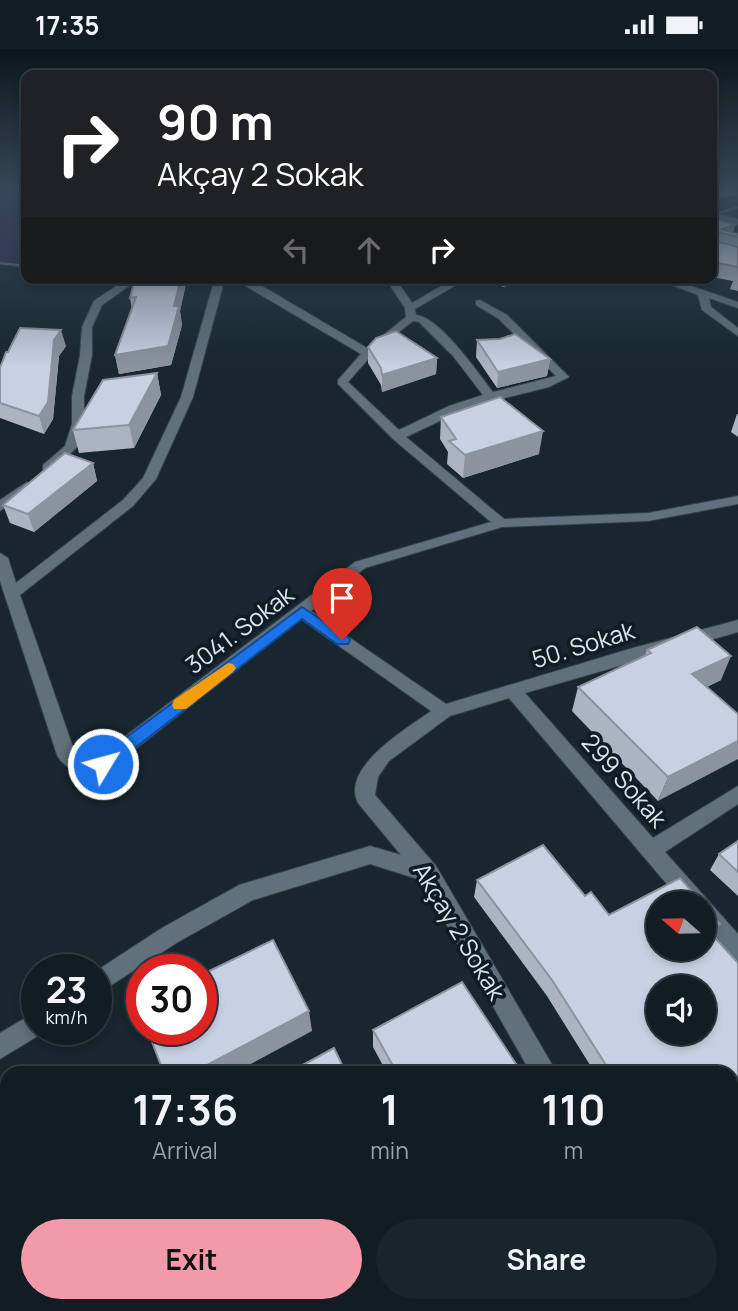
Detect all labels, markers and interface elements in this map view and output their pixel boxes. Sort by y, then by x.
text: 17:35 [35,7,100,43]
text: 90 m [157,88,274,155]
icon: right [42,98,133,189]
text: Akçay 2 Sokak [157,152,363,196]
icon: left [277,231,315,269]
icon: ahead [350,231,388,269]
icon: right [423,231,461,269]
pin [312,568,372,640]
street label: 3041. Sokak [178,577,301,681]
icon: arrive [323,579,361,617]
street label: 50. Sokak [528,612,639,675]
street label: 299 Sokak [575,726,676,835]
position arrow [66,727,140,801]
street label: Akçay 2 Sokak [406,856,515,1007]
north arrow [646,891,716,961]
map controls [646,891,716,1045]
speed limit sign: 30 [126,954,217,1045]
text: 23 [46,966,87,1014]
button: sound [646,975,716,1045]
text: km/h [46,1005,87,1029]
text: 17:36 [132,1080,238,1138]
text: 1 [380,1080,399,1138]
text: 110 [541,1080,606,1138]
text: Arrival [152,1134,218,1166]
text: min [370,1134,409,1166]
text: m [564,1134,583,1166]
button: Exit [21,1219,362,1299]
button: Share [376,1219,717,1299]

